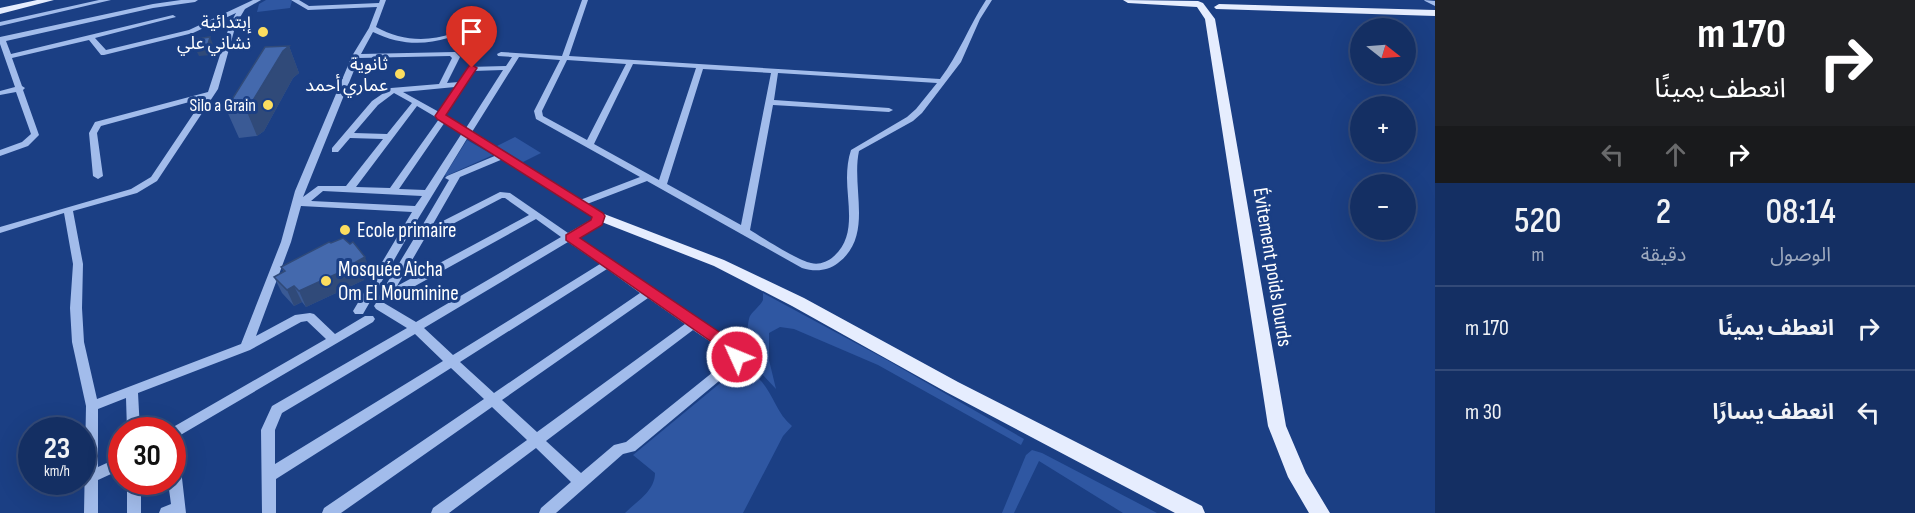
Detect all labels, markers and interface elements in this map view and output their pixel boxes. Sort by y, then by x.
pin [446,6,497,68]
text: 170 m [1697,9,1786,60]
place label: إبتدائية نشاني علي [177,12,251,56]
icon: arrive [455,15,488,48]
north arrow [1350,18,1416,84]
map controls [1350,18,1416,240]
icon: right [1807,24,1885,102]
marker: إبتدائية نشاني علي [256,25,270,39]
place label: ثانوية عماري أحمد [305,54,388,98]
marker: ثانوية عماري أحمد [393,67,407,81]
text: انعطف يمينًا [1654,73,1786,105]
place label: Silo a Grain [190,95,256,116]
button: + [1350,96,1416,162]
marker: Silo a Grain [261,98,275,112]
icon: left [1596,138,1629,171]
icon: ahead [1659,138,1692,171]
icon: right [1722,138,1755,171]
button: − [1350,174,1416,240]
street label: Évitement poids lourds [1248,186,1297,348]
text: 2 [1656,191,1671,234]
text: 08:14 [1765,191,1836,234]
text: 520 [1514,200,1562,243]
place label: Ecole primaire [357,218,456,243]
marker: Ecole primaire [338,223,352,237]
text: m [1531,243,1544,267]
text: دقيقة [1641,243,1686,267]
text: الوصول [1770,243,1831,267]
place label: Mosquée Aicha Om El Mouminine [338,257,459,306]
marker: Mosquée Aicha Om El Mouminine [319,274,333,288]
icon: right [1852,312,1885,345]
text: 170 m [1465,315,1509,342]
text: انعطف يمينًا [1718,315,1834,342]
position arrow [705,325,769,389]
icon: left [1852,396,1885,429]
text: 30 m [1465,399,1502,426]
text: انعطف يسارًا [1712,399,1834,426]
speed limit sign: 30 [108,417,186,495]
text: 23 [44,431,70,467]
text: km/h [44,462,70,481]

